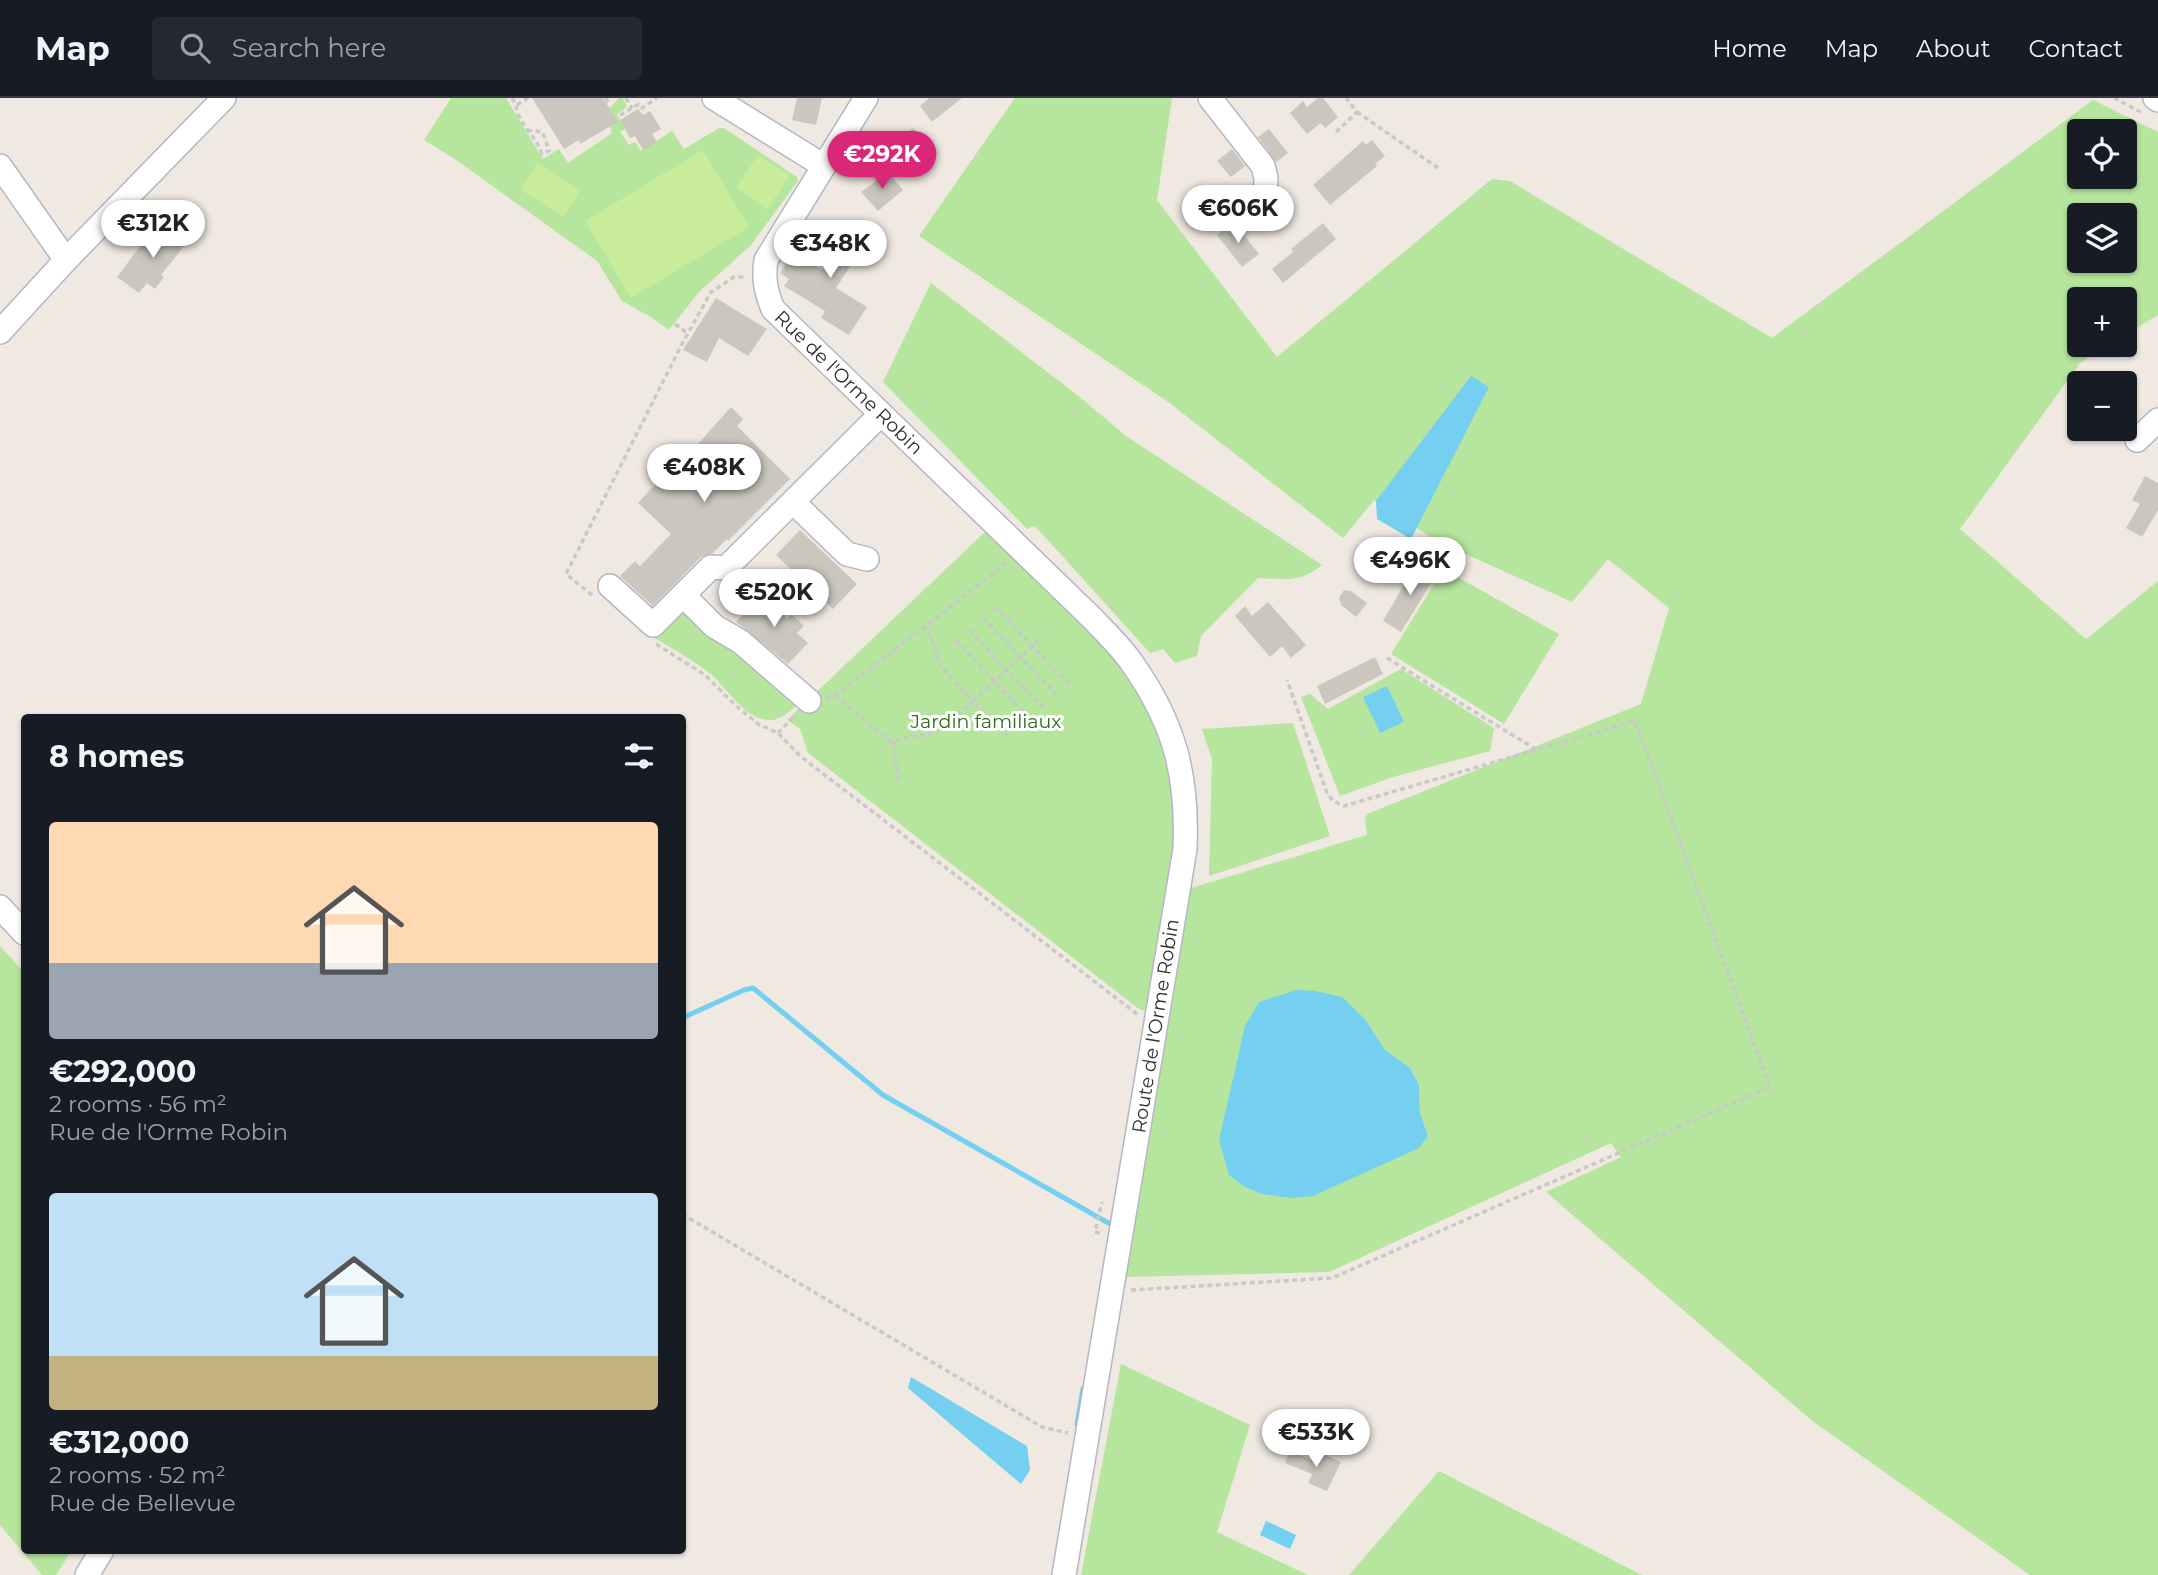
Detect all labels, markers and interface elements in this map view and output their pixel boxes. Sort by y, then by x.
search box [152,17,642,80]
text: Map [35,28,110,68]
icon: search [176,29,214,67]
text: Search here [232,32,386,64]
text: Home [1712,34,1787,63]
text: Map [1825,34,1878,63]
text: About [1916,34,1990,63]
text: Contact [2028,34,2123,63]
map controls [2067,119,2137,441]
button: locate [2067,119,2137,189]
pin: €292K [833,132,931,191]
text: €292K [843,140,921,168]
pin: €606K [1189,186,1287,245]
text: €606K [1198,194,1278,222]
pin: €312K [104,200,202,260]
button: layers [2067,203,2137,273]
text: €312K [117,209,189,237]
pin: €348K [781,220,879,280]
text: €348K [790,229,870,257]
button: + [2067,287,2137,357]
street label: Rue de l'Orme Robin [770,306,928,459]
button: − [2067,371,2137,441]
pin: €408K [655,444,753,504]
text: €408K [663,453,745,481]
pin: €496K [1361,538,1459,597]
text: €496K [1370,546,1450,574]
pin: €520K [725,570,823,629]
text: €520K [735,578,813,606]
park label: Jardin familiaux [910,710,1062,733]
icon: filters [620,737,658,775]
text: 8 homes [49,738,184,775]
icon: home [291,867,417,993]
street label: Route de l'Orme Robin [1127,917,1184,1135]
text: €292,000 [49,1053,197,1090]
text: 2 rooms · 56 m² [49,1090,227,1118]
text: Rue de l'Orme Robin [49,1118,288,1146]
icon: home [291,1238,417,1364]
pin: €533K [1267,1410,1365,1469]
text: €533K [1278,1418,1354,1446]
text: €312,000 [49,1424,189,1461]
text: 2 rooms · 52 m² [49,1461,226,1489]
text: Rue de Bellevue [49,1489,236,1517]

